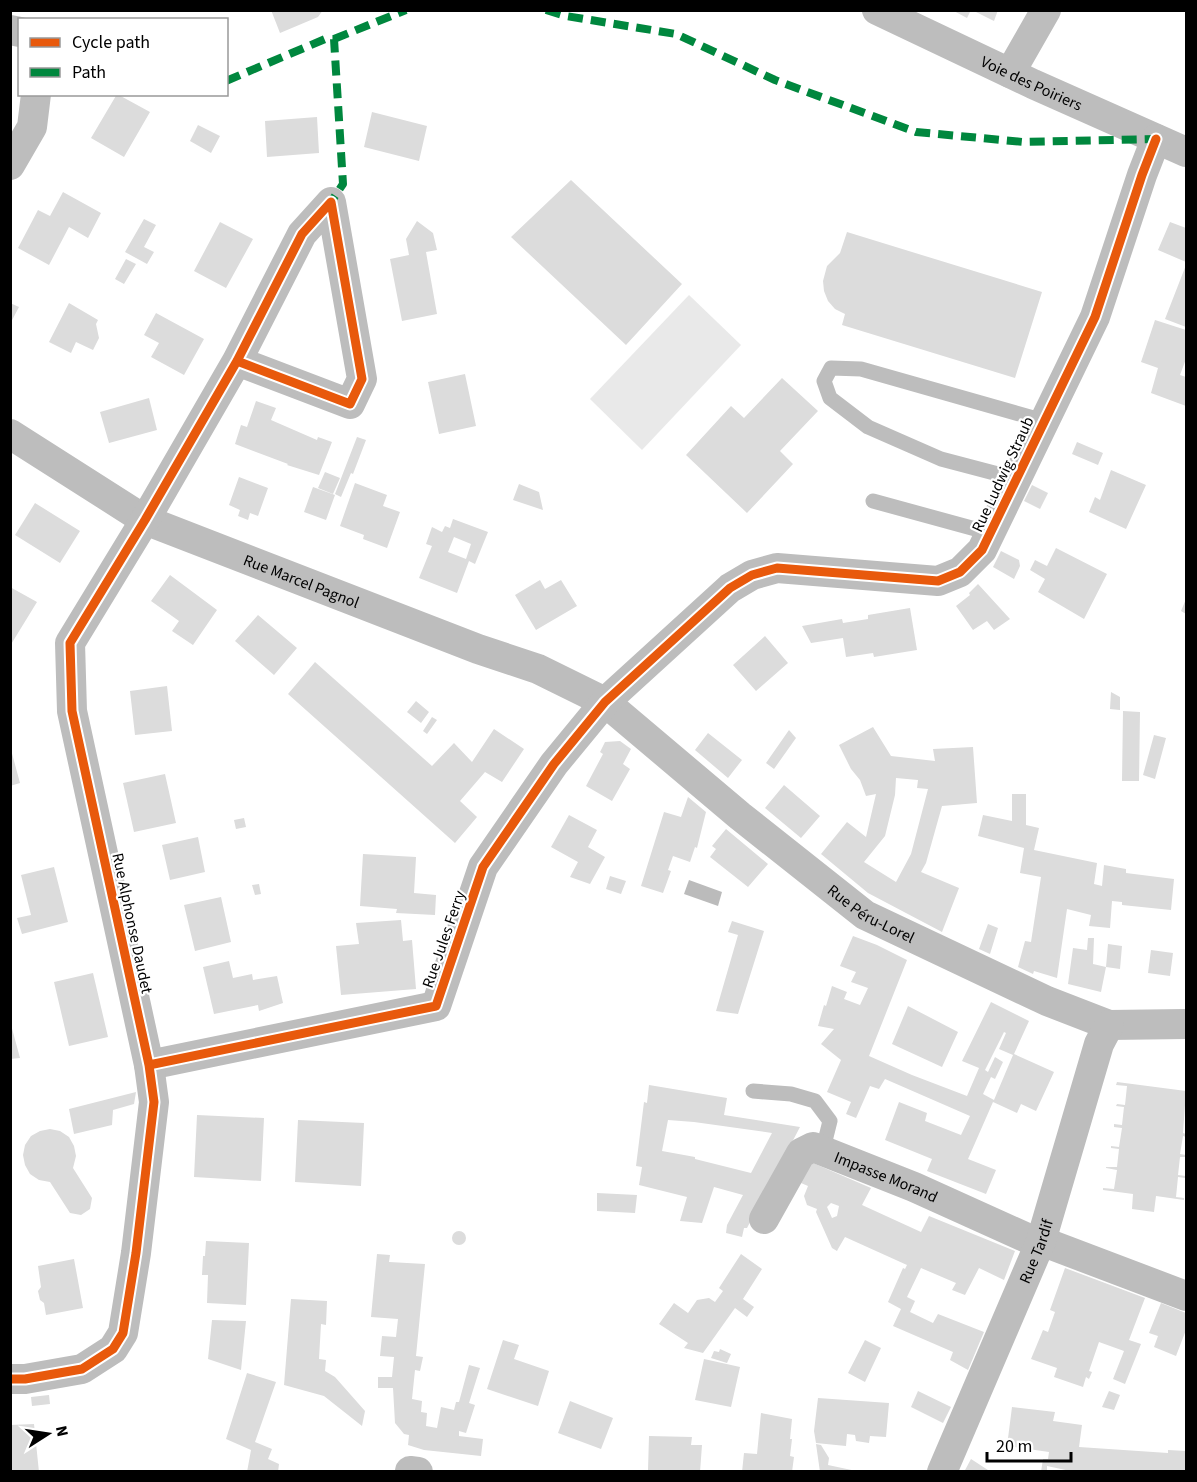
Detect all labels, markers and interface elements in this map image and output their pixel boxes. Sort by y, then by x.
legend [18,18,228,96]
text: Cycle path [72,30,150,55]
street label: Voie des Poiriers [977,51,1086,117]
text: Path [72,60,106,85]
street label: Rue Ludwig Straub [966,413,1039,536]
street label: Rue Marcel Pagnol [240,549,362,614]
street label: Rue Alphonse Daudet [106,851,158,996]
street label: Rue Péru-Lorel [823,880,918,949]
street label: Rue Jules Ferry [417,887,471,991]
street label: Impasse Morand [831,1146,941,1208]
street label: Rue Tardif [1014,1215,1059,1287]
north arrow [18,1404,78,1464]
text: N [50,1424,74,1439]
scale bar [987,1425,1071,1463]
text: 20 m [996,1434,1032,1459]

